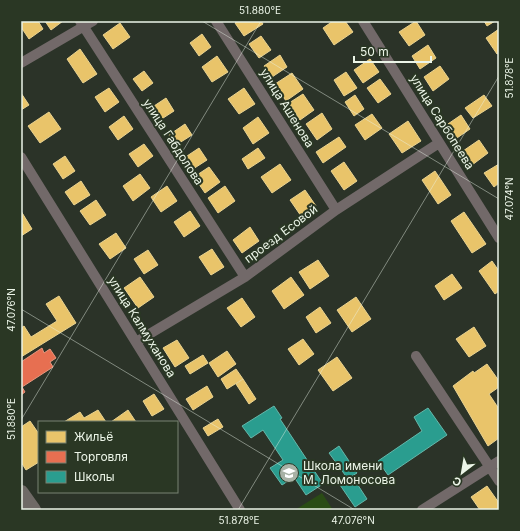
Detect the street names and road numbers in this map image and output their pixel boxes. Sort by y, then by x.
street label: улица Ашенова [257,65,318,150]
street label: улица Сарбопеева [407,71,478,172]
street label: улица Габдолова [140,96,207,188]
street label: проезд Есовой [241,201,320,266]
street label: улица Калмуханова [105,273,180,380]

